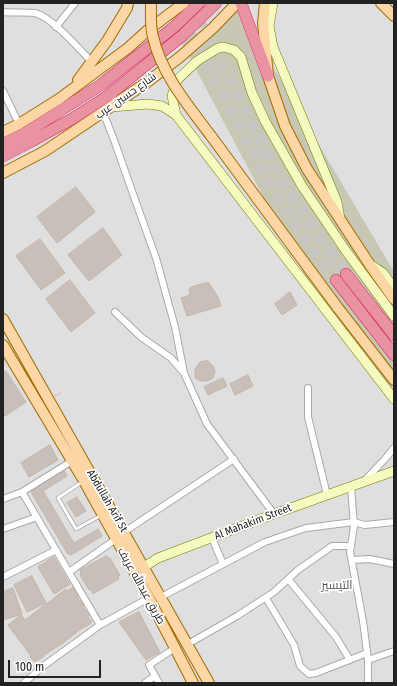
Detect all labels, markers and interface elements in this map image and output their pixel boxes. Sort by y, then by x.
street label: شارع حسين عرب [93,70,159,122]
street label: Abdullah Arif St [84,467,130,535]
street label: Al Mahakim Street [213,501,293,543]
street label: طريق عبدالله عريف [114,545,168,627]
district label: التيسير [321,579,353,593]
scale bar [10,652,103,678]
text: 100 m [15,660,44,674]

